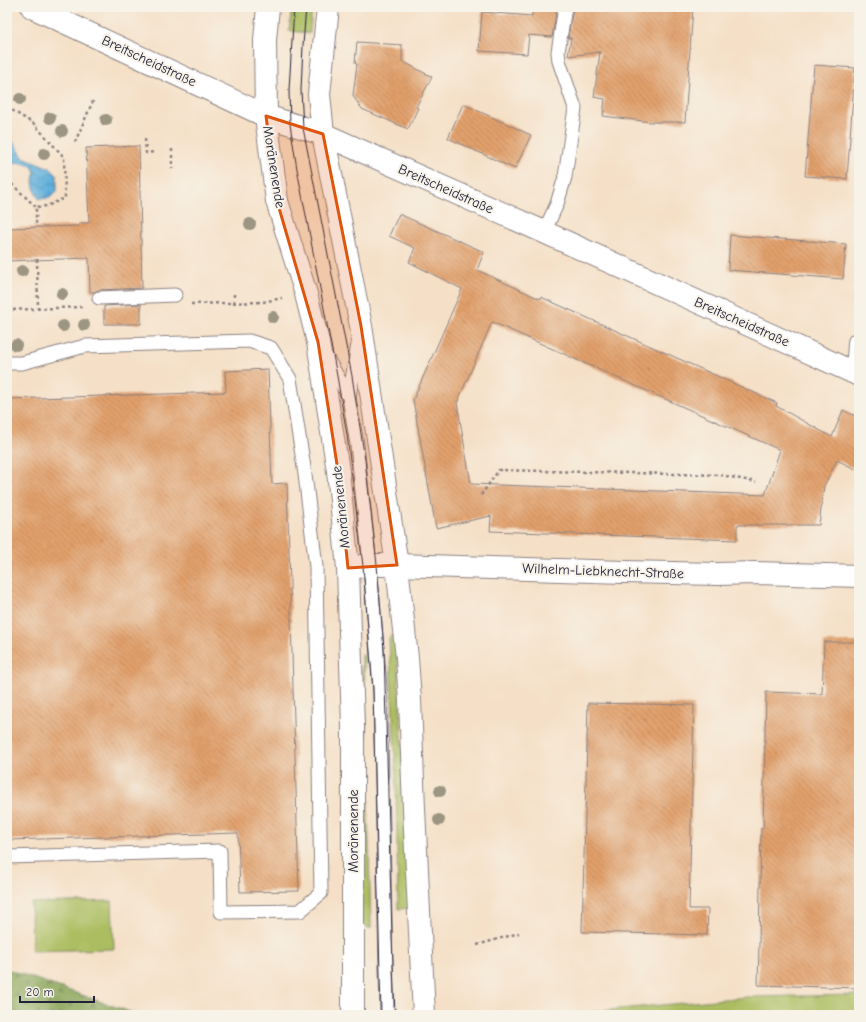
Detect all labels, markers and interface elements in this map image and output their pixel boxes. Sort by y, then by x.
street label: Breitscheidstraße [99,32,199,90]
street label: Moränenende [259,125,289,209]
street label: Breitscheidstraße [396,160,496,218]
street label: Breitscheidstraße [692,293,792,351]
street label: Moränenende [328,465,354,549]
street label: Wilhelm-Liebknecht-Straße [522,560,684,582]
street label: Moränenende [345,789,362,873]
scale bar [20,978,94,1004]
text: 20 m [26,985,54,999]

